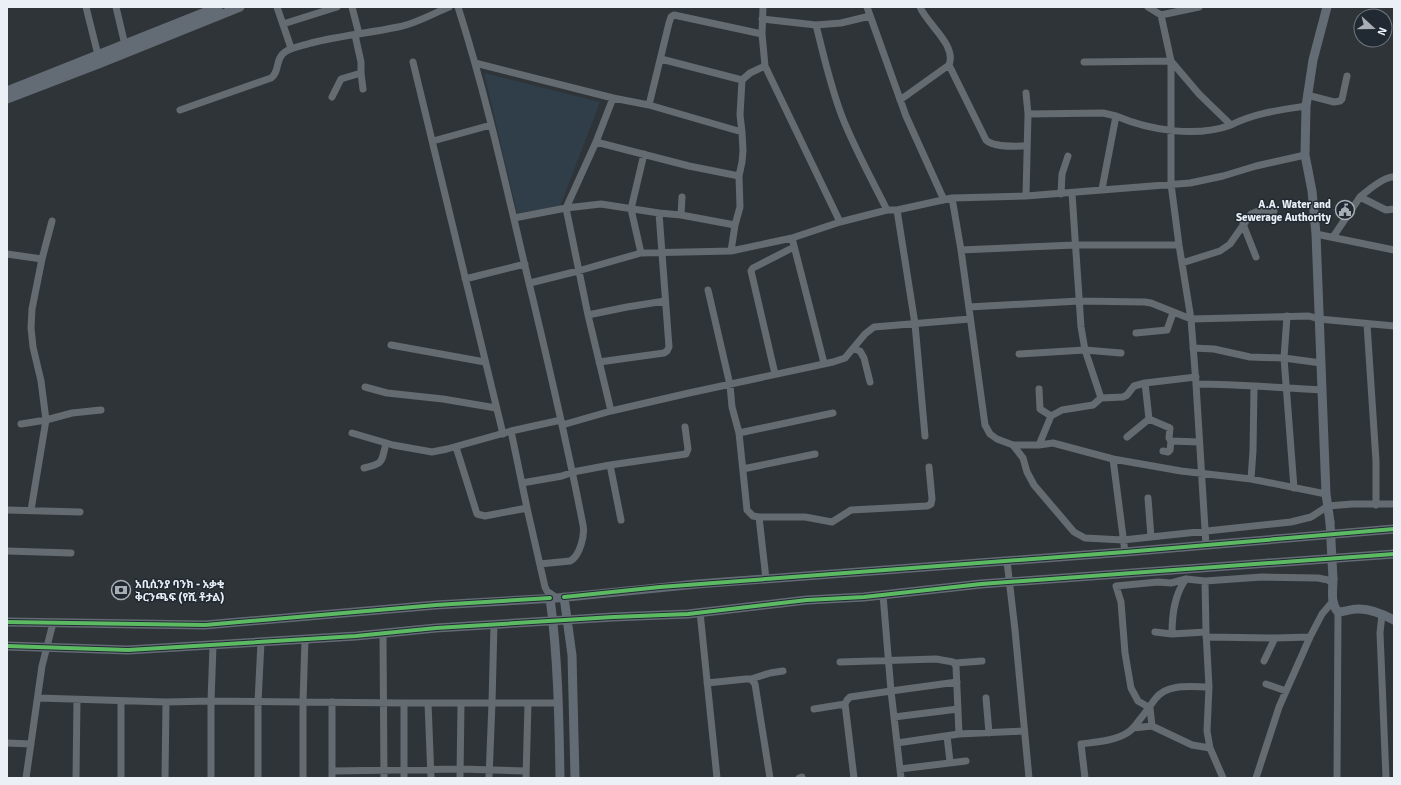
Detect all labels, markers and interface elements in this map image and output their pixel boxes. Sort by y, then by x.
north arrow [1353,8,1393,48]
text: N [1374,26,1389,37]
place label: A.A. Water and Sewerage Authority [1236,198,1332,224]
public building icon: A.A. Water and Sewerage Authority [1334,199,1356,221]
place label: አቢሲንያ ባንክ - አቃቂ ቅርንጫፍ (የሺ ቶታል) [135,578,225,604]
bank icon: አቢሲንያ ባንክ - አቃቂ ቅርንጫፍ (የሺ ቶታል) [110,579,132,601]

